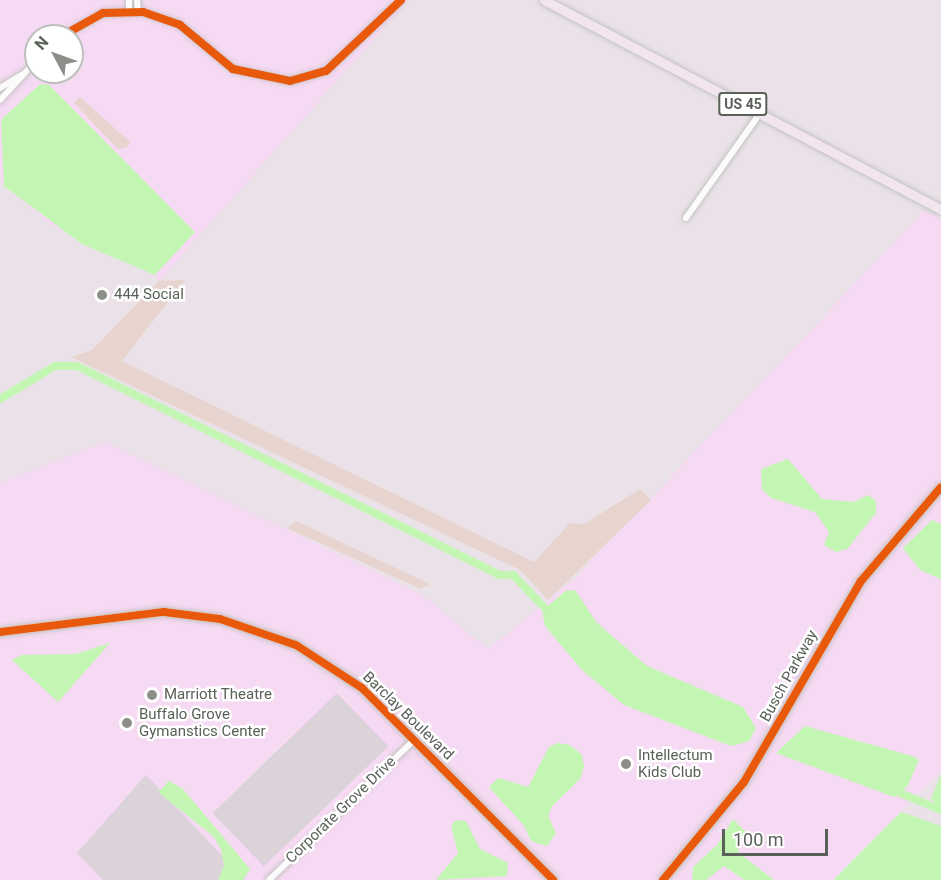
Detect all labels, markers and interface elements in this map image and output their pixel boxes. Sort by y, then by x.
north arrow [24,24,84,84]
text: N [31,33,52,54]
road number: US 45 [718,93,768,115]
place label: 444 Social [114,286,184,304]
marker: 444 Social [95,288,109,302]
street label: Busch Parkway [756,627,822,725]
street label: Barclay Boulevard [359,668,457,764]
place label: Marriott Theatre [164,686,272,704]
marker: Marriott Theatre [145,688,159,702]
place label: Buffalo Grove Gymanstics Center [139,705,265,740]
marker: Buffalo Grove Gymanstics Center [120,716,134,730]
place label: Intellectum Kids Club [638,746,713,781]
street label: Corporate Grove Drive [282,753,400,867]
marker: Intellectum Kids Club [619,757,633,771]
scale bar [725,817,832,855]
text: 100 m [733,829,784,850]

